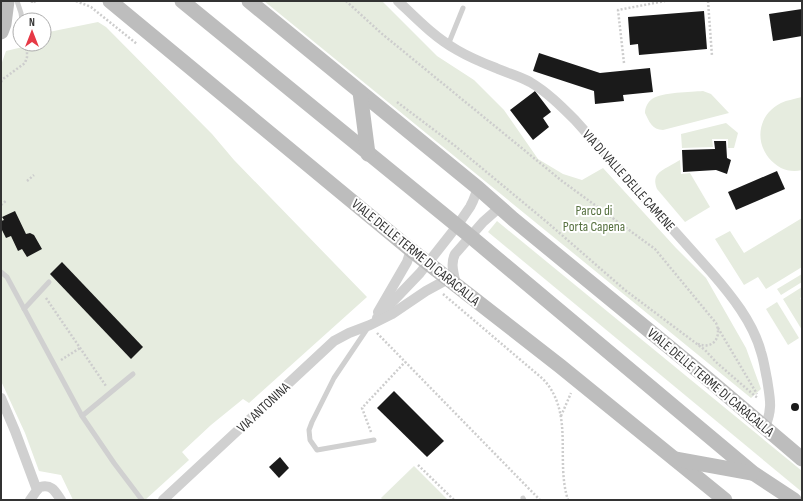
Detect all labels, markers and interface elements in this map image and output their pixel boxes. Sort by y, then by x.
north arrow [12,12,52,52]
text: N [29,16,35,29]
street label: VIA DI VALLE DELLE CAMENE [579,126,679,235]
street label: VIALE DELLE TERME DI CARACALLA [348,196,484,310]
park label: Parco di Porta Capena [563,202,625,235]
street label: VIALE DELLE TERME DI CARACALLA [644,325,778,441]
street label: VIA ANTONINA [233,378,294,436]

